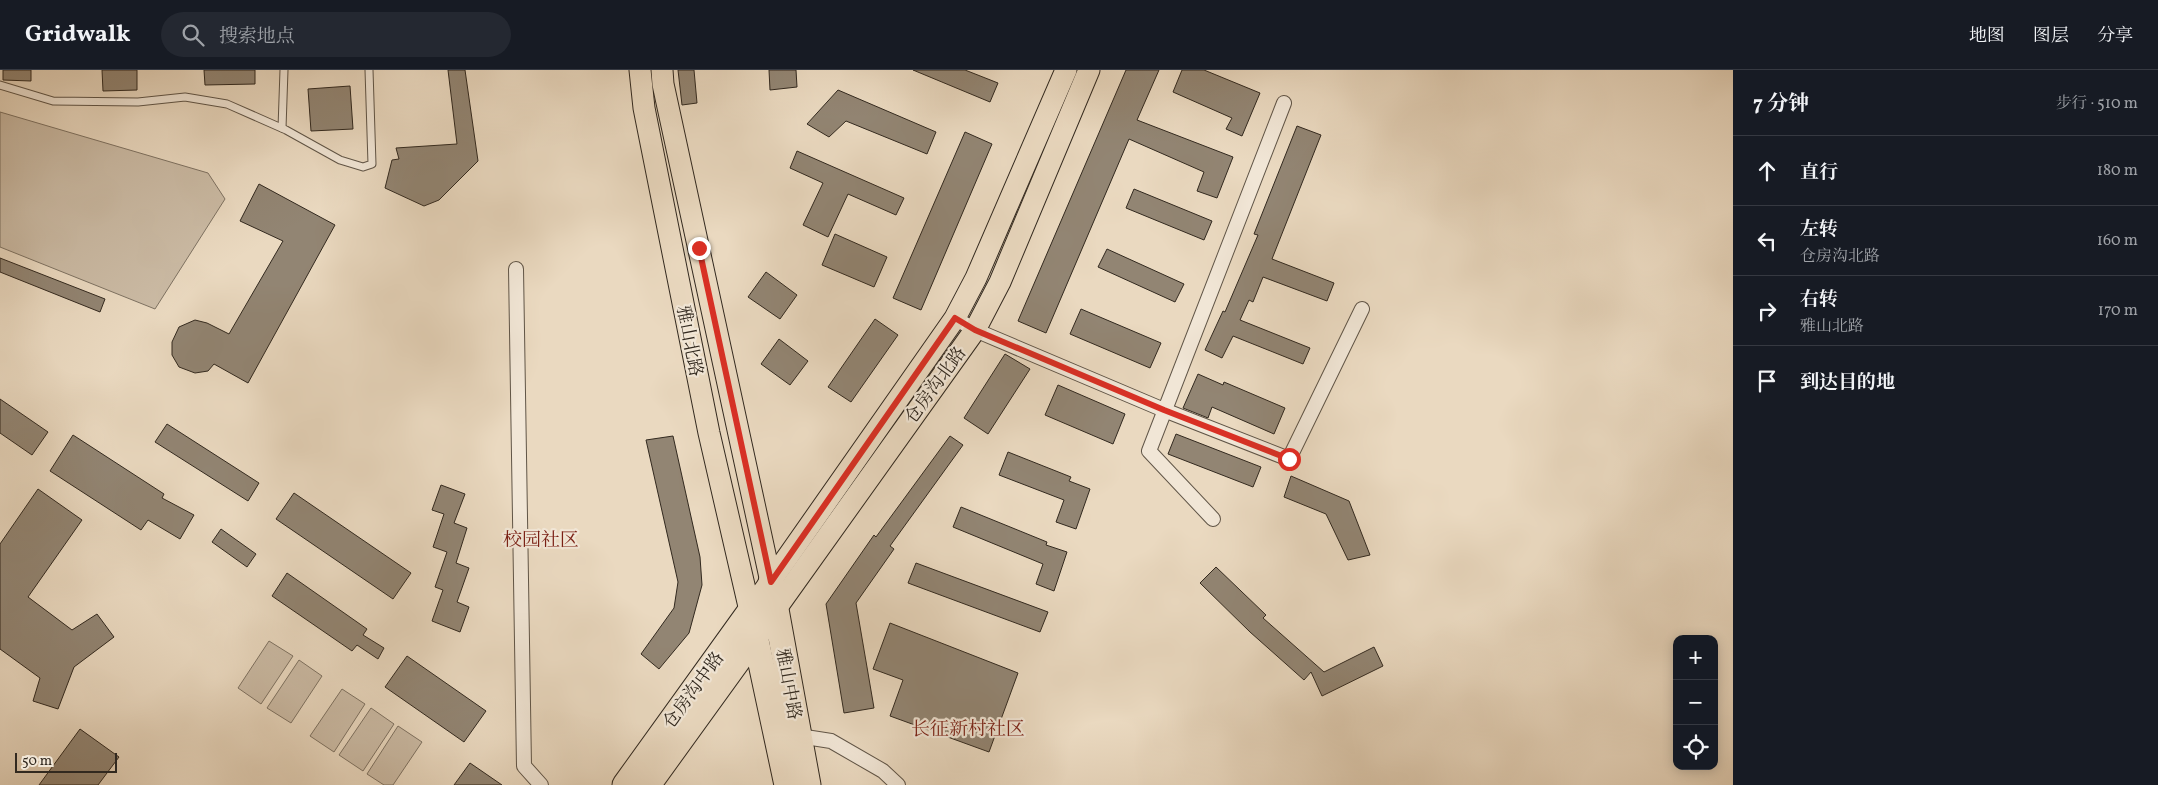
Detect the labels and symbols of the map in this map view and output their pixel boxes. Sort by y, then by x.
route end [688,237,711,260]
street label: 雅山北路 [669,304,708,379]
street label: 仓房沟北路 [900,342,973,430]
route start [1278,448,1301,471]
district label: 校园社区 [503,528,579,554]
street label: 仓房沟中路 [658,647,731,735]
street label: 雅山中路 [769,647,806,722]
district label: 长征新村社区 [911,717,1025,743]
scale bar [15,750,118,773]

